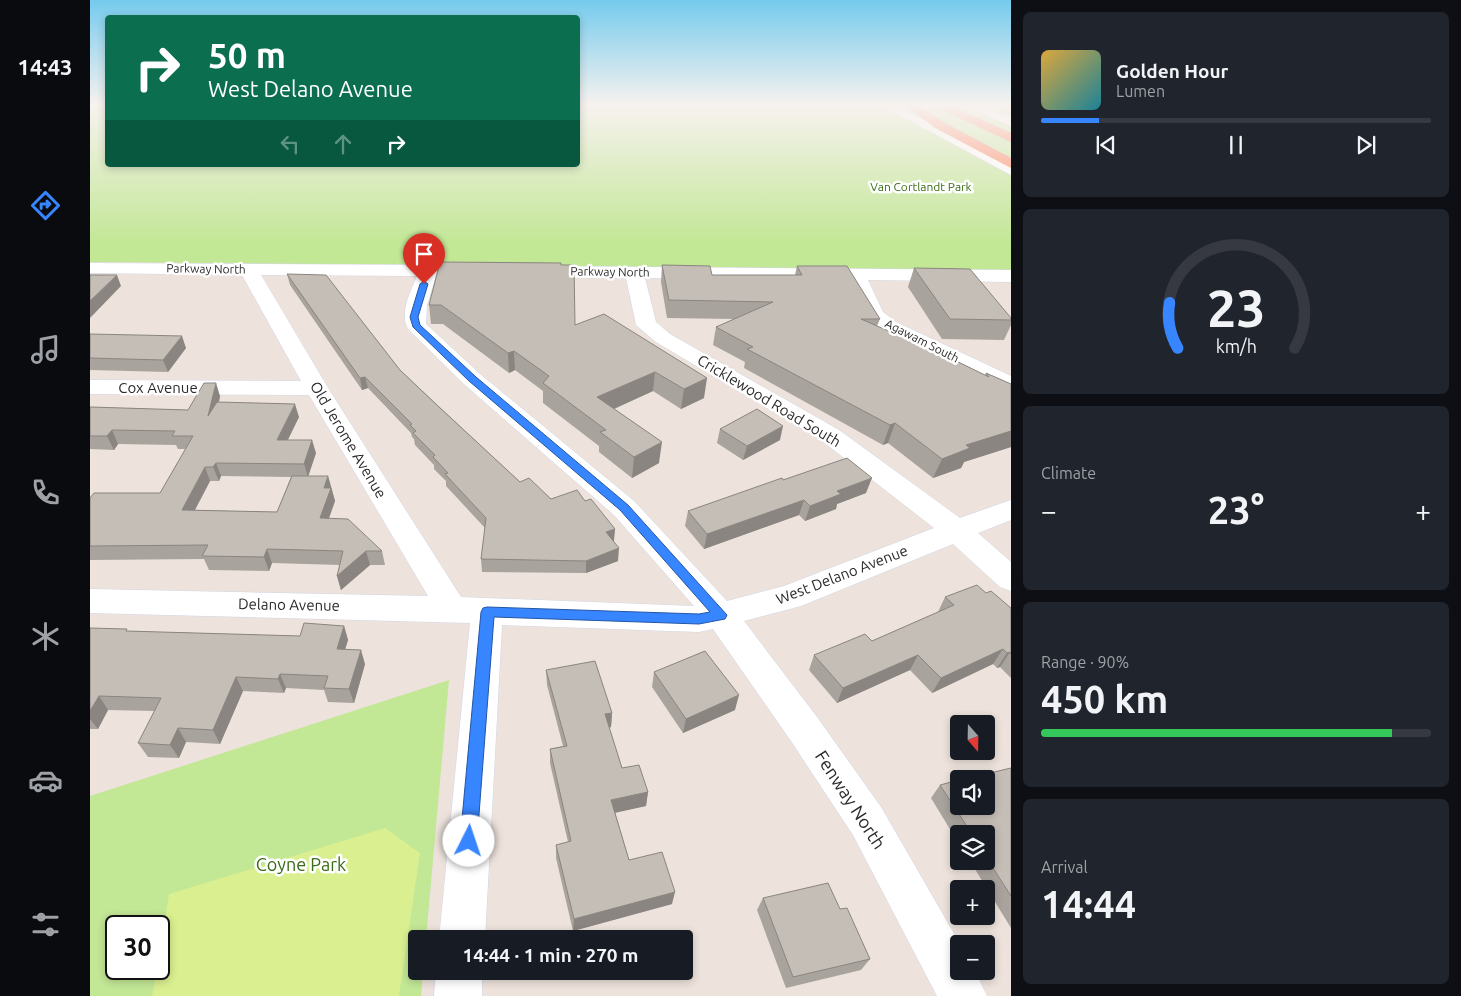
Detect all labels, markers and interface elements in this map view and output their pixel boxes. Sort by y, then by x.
icon: right [125,35,190,100]
text: 50 m [208,35,286,75]
text: 14:43 [17,54,73,79]
text: Golden Hour [1116,60,1228,82]
text: West Delano Avenue [208,76,413,101]
text: Lumen [1116,82,1165,100]
icon: left [276,130,304,158]
icon: ahead [329,130,357,158]
icon: right [382,130,410,158]
icon: previous [1092,131,1120,159]
icon: pause [1222,131,1250,159]
icon: next [1352,131,1380,159]
park label: Van Cortlandt Park [870,180,972,193]
icon: directions [28,188,63,223]
pin [403,233,445,284]
icon: arrive [410,240,438,268]
street label: Parkway North [166,261,246,276]
street label: Parkway North [570,264,650,279]
text: 23 [1207,279,1265,337]
street label: Agawam South [883,316,961,365]
icon: music [28,332,63,367]
text: km/h [1215,336,1257,356]
street label: Cricklewood Road South [694,351,844,450]
street label: Old Jerome Avenue [307,378,390,501]
street label: Cox Avenue [118,379,198,396]
text: Climate [1041,464,1096,482]
icon: phone [28,475,63,510]
text: 23° [1208,489,1264,531]
text: − [1041,495,1057,526]
text: + [1415,495,1431,526]
street label: West Delano Avenue [774,542,910,607]
street label: Delano Avenue [238,595,340,614]
icon: climate [28,619,63,654]
text: Range · 90% [1041,653,1129,671]
text: 450 km [1041,678,1168,720]
north arrow [950,715,995,760]
map controls [950,715,995,980]
street label: Fenway North [812,747,890,852]
icon: car [28,763,63,798]
button: sound [950,770,995,815]
position arrow [442,814,494,866]
button: layers [950,825,995,870]
park label: Coyne Park [256,854,346,874]
text: Arrival [1041,858,1088,876]
button: + [950,880,995,925]
text: 14:44 [1041,883,1136,925]
icon: filters [28,907,63,942]
speed limit sign: 30 [105,915,170,980]
button: − [950,935,995,980]
text: 14:44 · 1 min · 270 m [463,944,638,966]

